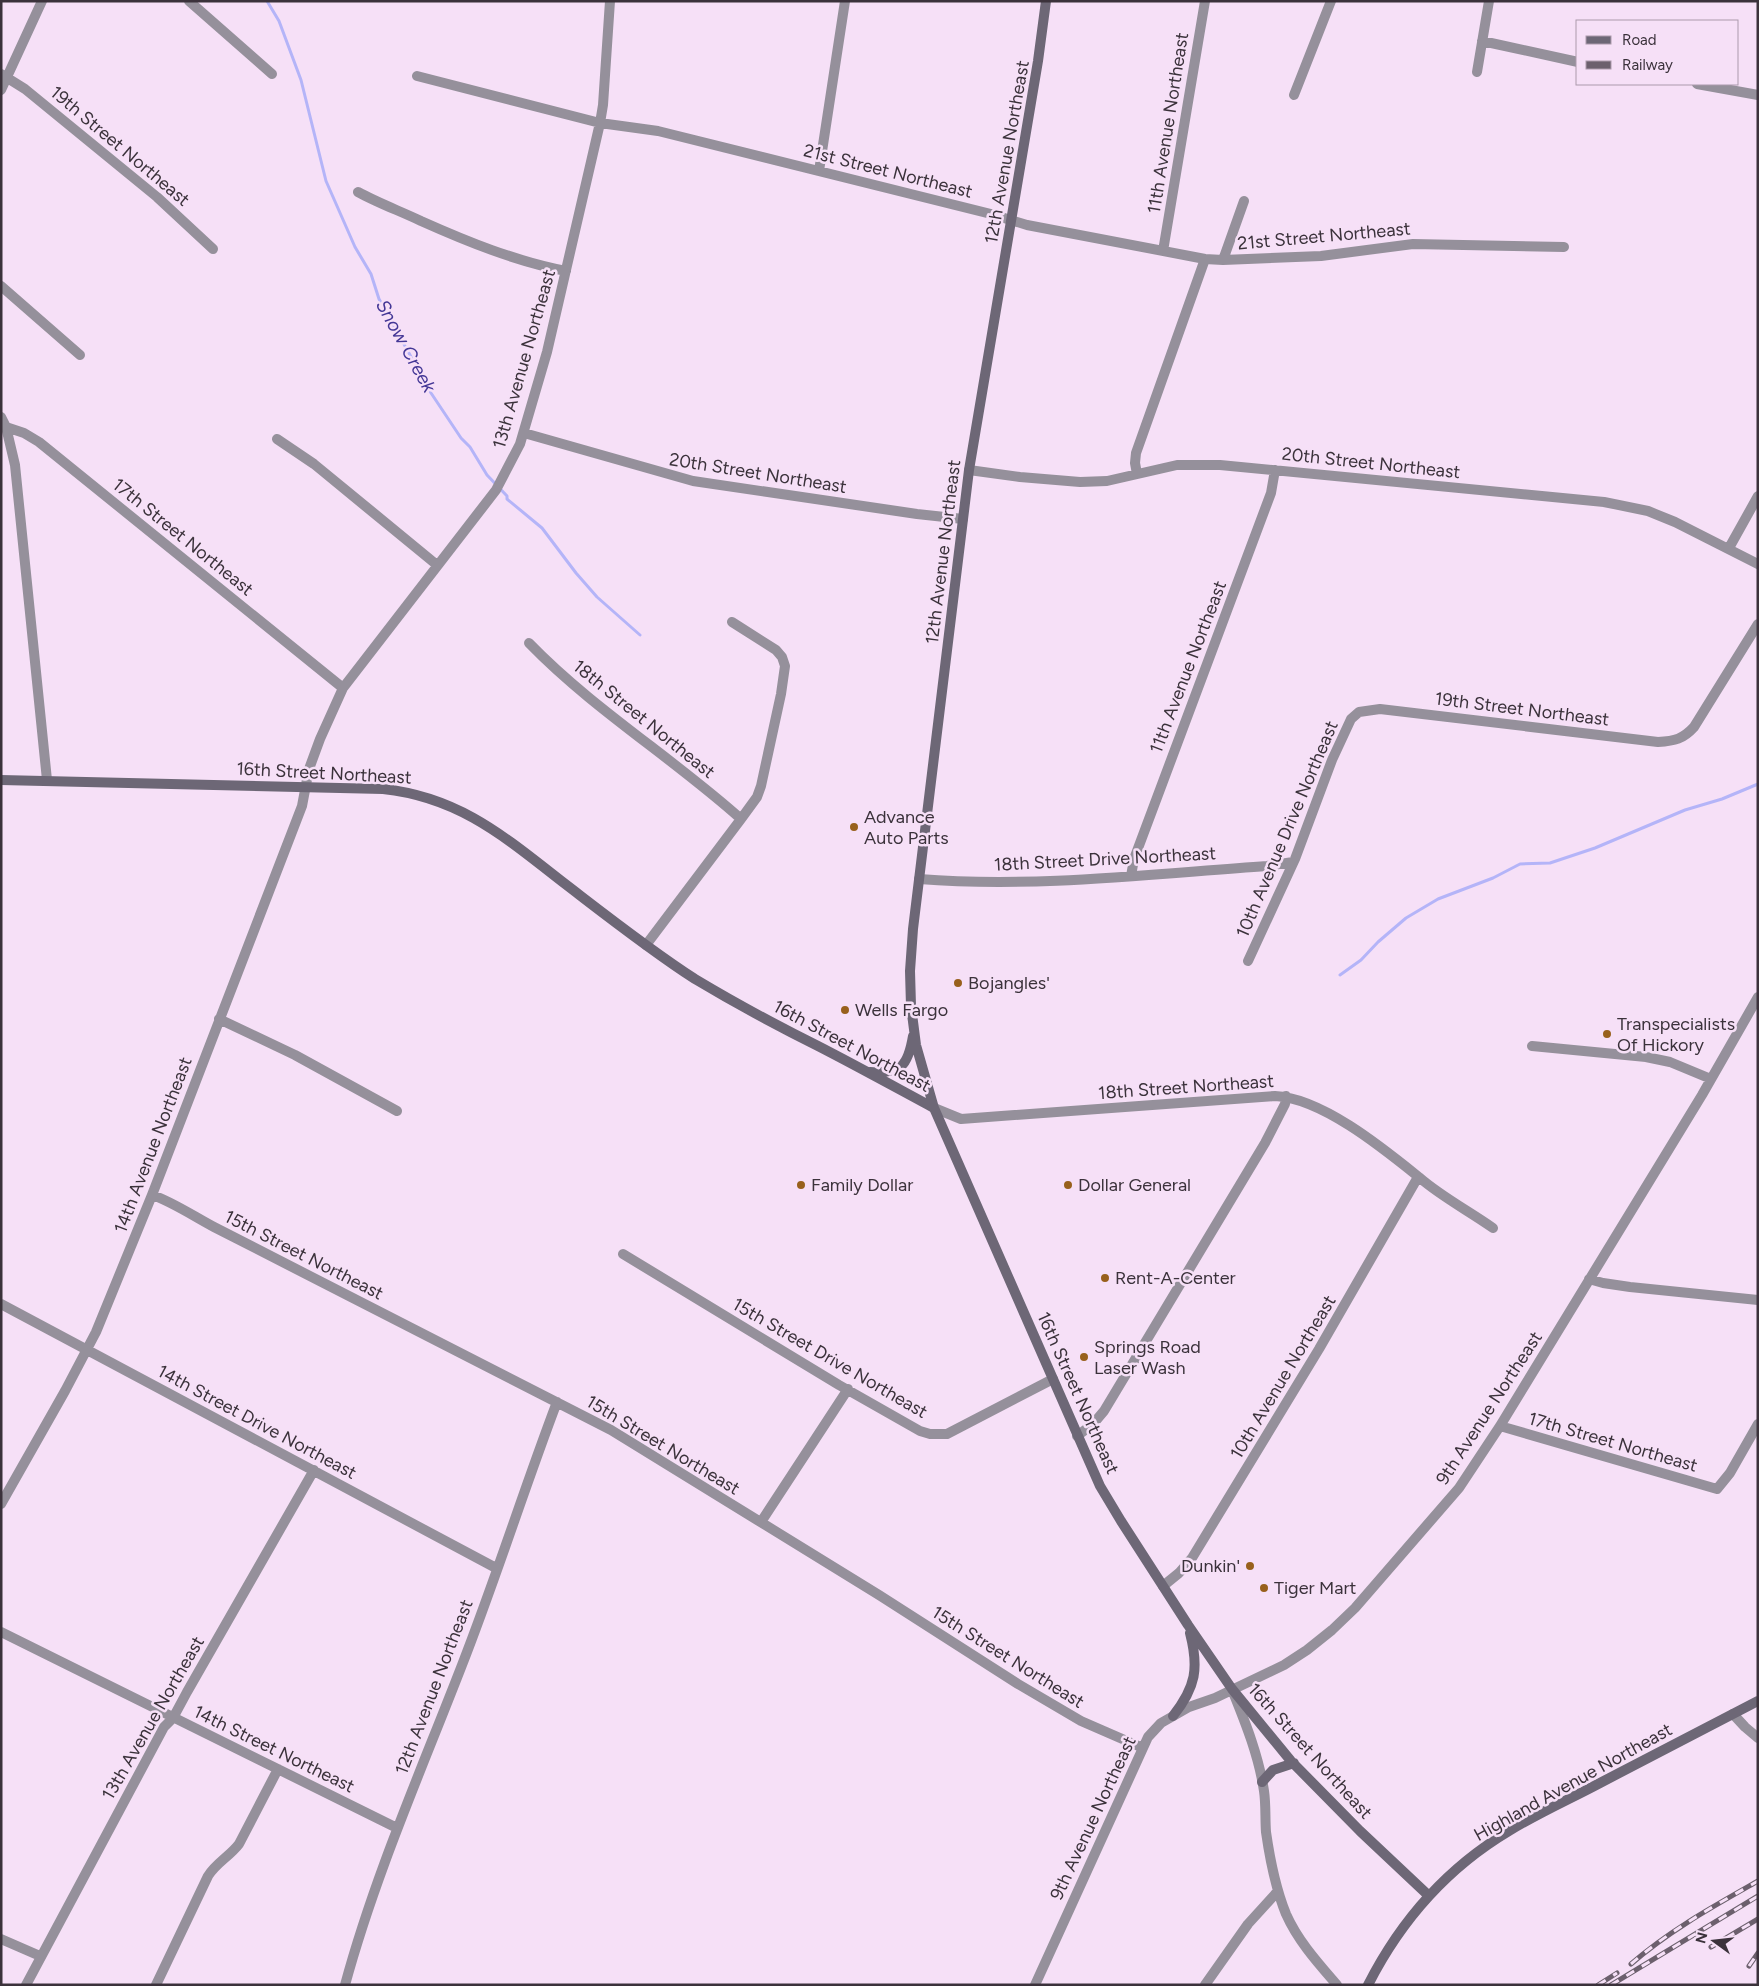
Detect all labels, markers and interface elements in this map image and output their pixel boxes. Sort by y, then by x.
legend [1576,20,1739,85]
street label: 11th Avenue Northeast [1143,31,1193,215]
text: Road [1622,31,1657,49]
text: Railway [1622,56,1673,74]
street label: 12th Avenue Northeast [980,59,1034,245]
street label: 19th Street Northeast [46,81,194,211]
street label: 21st Street Northeast [801,139,975,203]
street label: 21st Street Northeast [1237,217,1412,255]
street label: 13th Avenue Northeast [488,267,560,451]
water label: Snow Creek [371,295,441,397]
street label: 20th Street Northeast [1281,443,1461,483]
street label: 20th Street Northeast [668,448,848,498]
street label: 12th Avenue Northeast [921,458,965,645]
street label: 17th Street Northeast [108,473,258,601]
street label: 11th Avenue Northeast [1145,577,1231,756]
street label: 18th Street Northeast [569,655,720,783]
street label: 19th Street Northeast [1434,687,1611,731]
street label: 10th Avenue Drive Northeast [1231,717,1343,941]
street label: 16th Street Northeast [236,757,412,789]
place label: Advance Auto Parts [864,806,949,849]
marker: Advance Auto Parts [848,821,860,833]
street label: 18th Street Drive Northeast [993,842,1217,876]
place label: Bojangles' [968,972,1050,994]
marker: Bojangles' [952,977,964,989]
street label: 16th Street Northeast [769,995,935,1097]
place label: Wells Fargo [855,999,948,1021]
marker: Wells Fargo [839,1004,851,1016]
place label: Transpecialists Of Hickory [1617,1013,1735,1056]
marker: Transpecialists Of Hickory [1601,1028,1613,1040]
street label: 14th Avenue Northeast [109,1054,197,1236]
street label: 18th Street Northeast [1097,1070,1275,1104]
place label: Family Dollar [811,1174,913,1196]
place label: Dollar General [1078,1174,1191,1196]
marker: Family Dollar [795,1179,807,1191]
marker: Dollar General [1062,1179,1074,1191]
street label: 15th Street Northeast [221,1205,387,1305]
place label: Rent-A-Center [1115,1267,1236,1289]
marker: Rent-A-Center [1099,1272,1111,1284]
street label: 10th Avenue Northeast [1225,1291,1341,1463]
street label: 15th Street Drive Northeast [729,1293,932,1423]
street label: 16th Street Northeast [1032,1308,1124,1478]
street label: 9th Avenue Northeast [1431,1327,1547,1489]
place label: Springs Road Laser Wash [1094,1336,1201,1379]
marker: Springs Road Laser Wash [1078,1351,1090,1363]
street label: 14th Street Drive Northeast [154,1360,360,1484]
street label: 15th Street Northeast [582,1390,744,1500]
street label: 17th Street Northeast [1526,1407,1700,1477]
place label: Dunkin' [1181,1555,1240,1577]
marker: Dunkin' [1244,1560,1256,1572]
place label: Tiger Mart [1274,1577,1357,1599]
marker: Tiger Mart [1258,1582,1270,1594]
street label: 12th Avenue Northeast [390,1596,478,1778]
street label: 15th Street Northeast [928,1601,1088,1713]
street label: 13th Avenue Northeast [97,1632,209,1804]
street label: 16th Street Northeast [1243,1679,1377,1824]
street label: 14th Street Northeast [190,1700,358,1798]
street label: Highland Avenue Northeast [1470,1718,1676,1846]
street label: 9th Avenue Northeast [1045,1732,1141,1903]
north arrow [1689,1916,1739,1966]
text: N [1692,1930,1712,1945]

